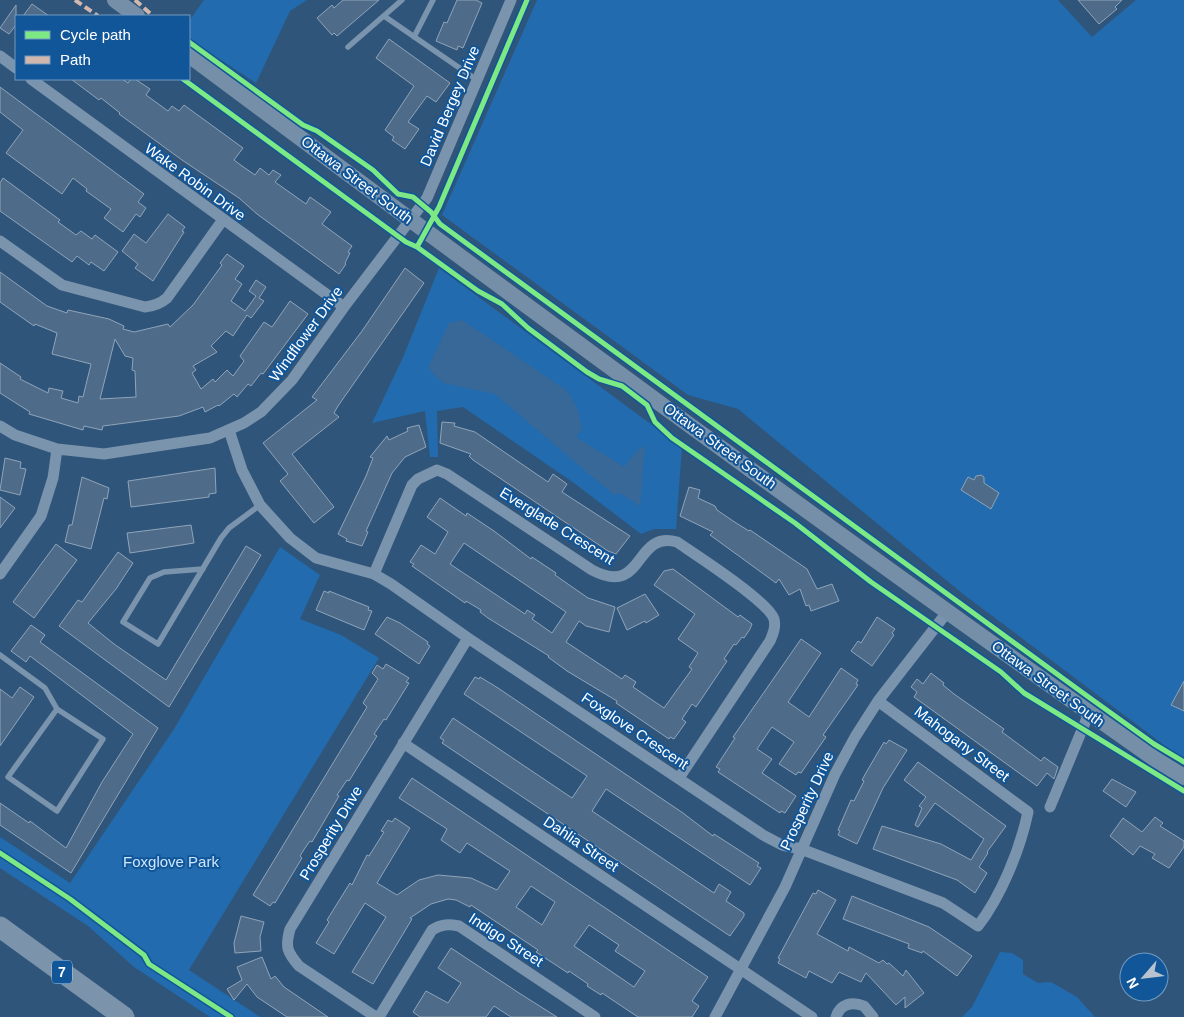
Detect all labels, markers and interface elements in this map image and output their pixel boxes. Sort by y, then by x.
legend [15,15,190,80]
text: Cycle path [60,26,131,43]
street label: David Bergey Drive [416,43,483,169]
text: Path [60,51,91,68]
street label: Ottawa Street South [298,132,416,227]
street label: Wake Robin Drive [142,139,249,224]
street label: Windflower Drive [265,283,346,385]
street label: Ottawa Street South [661,399,780,492]
street label: Everglade Crescent [497,483,618,568]
street label: Ottawa Street South [989,637,1108,730]
street label: Foxglove Crescent [579,689,693,773]
street label: Mahogany Street [912,702,1014,785]
street label: Prosperity Drive [776,749,837,853]
street label: Prosperity Drive [296,783,365,883]
street label: Dahlia Street [541,812,623,875]
park label: Foxglove Park [123,853,219,870]
street label: Indigo Street [466,909,547,970]
north arrow [1119,952,1169,1002]
road number: 7 [52,960,72,984]
text: N [1123,975,1142,991]

